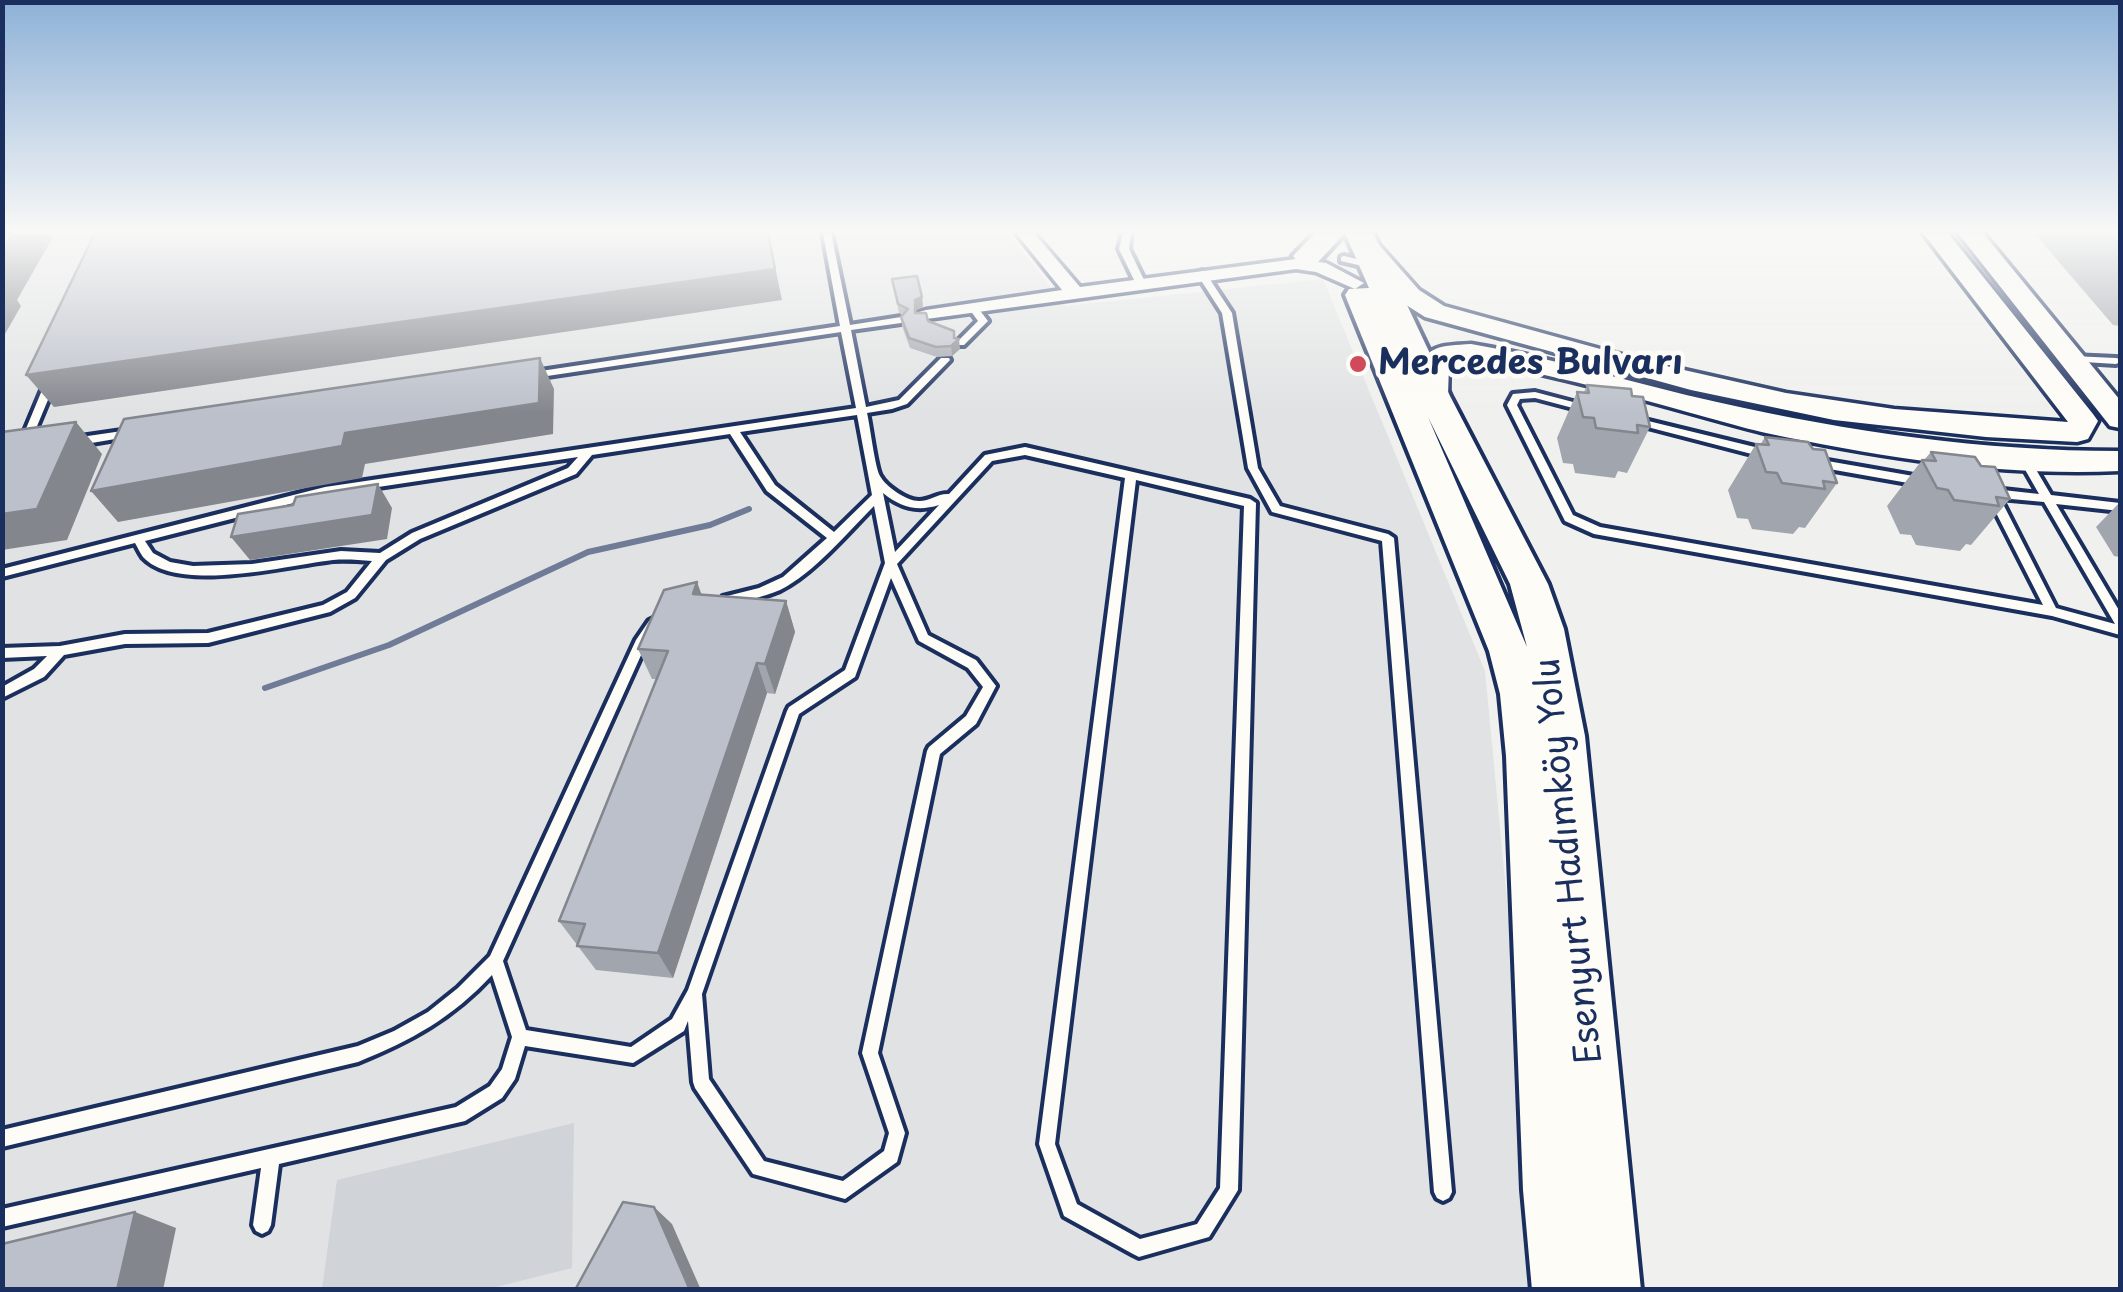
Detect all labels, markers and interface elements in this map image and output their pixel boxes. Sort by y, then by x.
place label: Mercedes Bulvarı [1378,343,1683,385]
marker: Mercedes Bulvarı [1347,353,1369,375]
street label: Esenyurt Hadımköy Yolu [1528,656,1612,1066]

